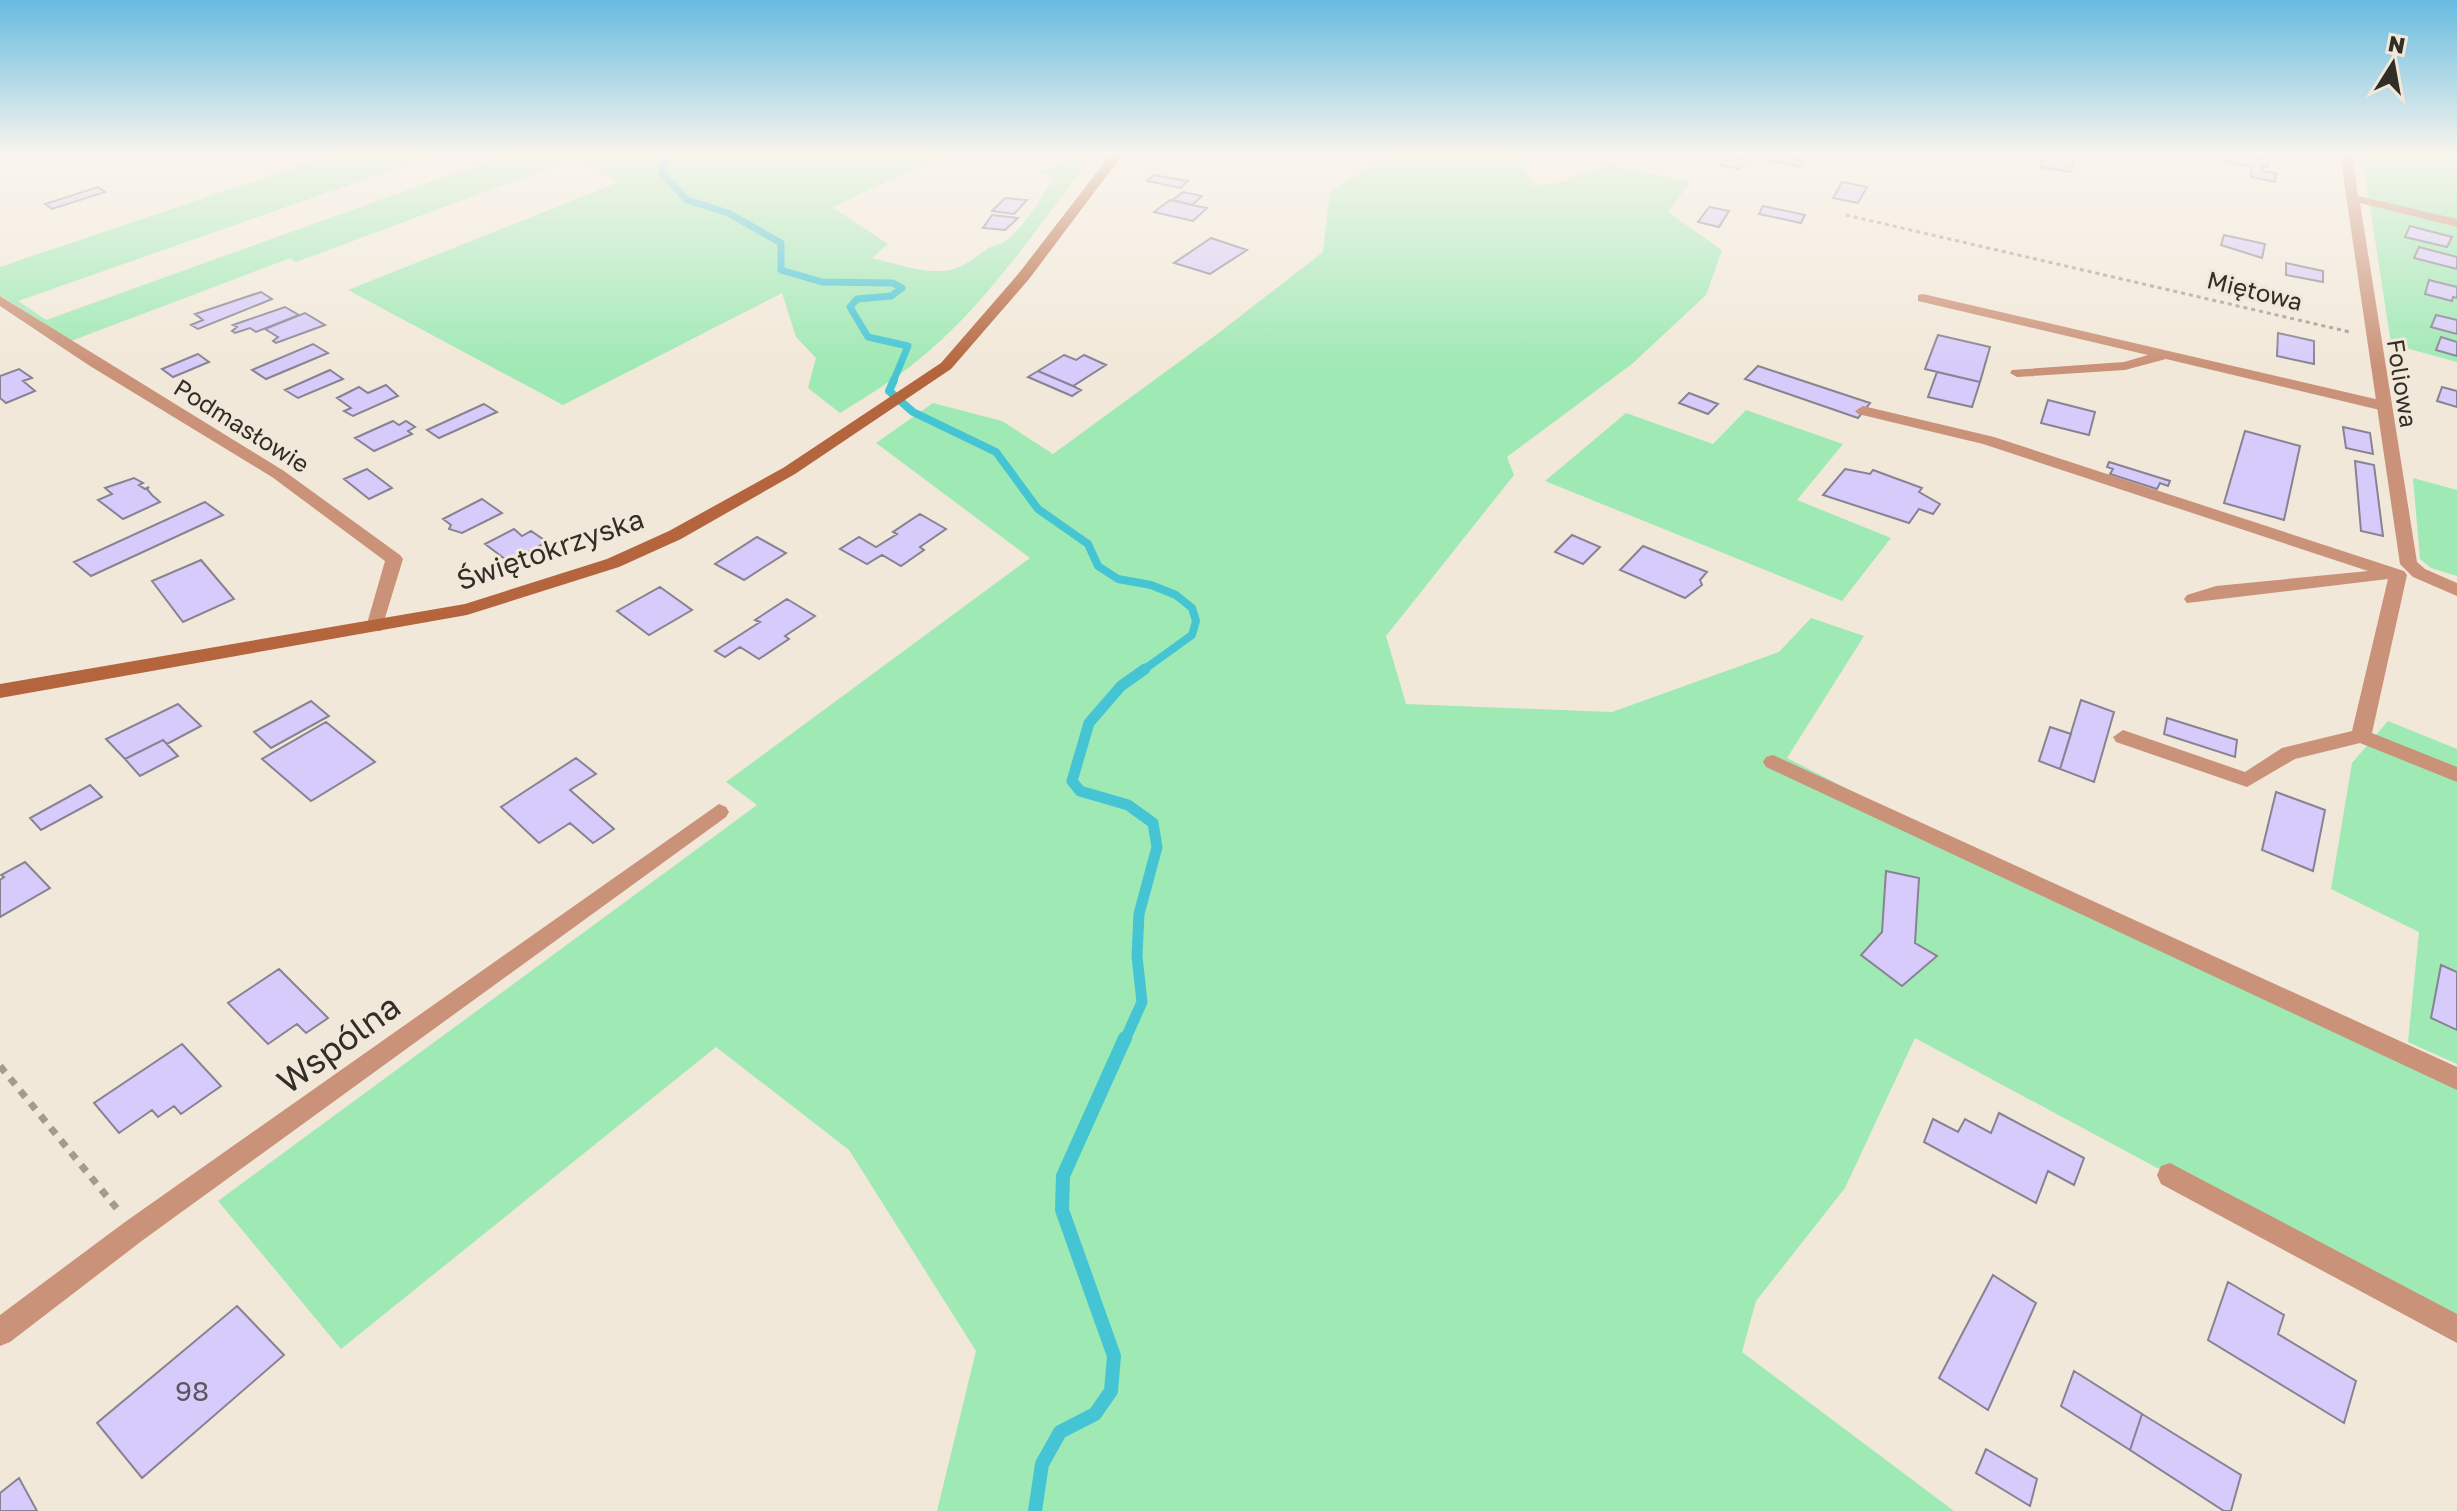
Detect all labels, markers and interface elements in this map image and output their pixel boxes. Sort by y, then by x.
north arrow [2353,24,2433,104]
text: N [2386,29,2408,59]
street label: Miętowa [2204,264,2306,316]
street label: Foliowa [2382,337,2424,429]
street label: Podmasłowie [169,372,315,478]
street label: Świętokrzyska [452,502,648,596]
street label: Wspólna [269,985,407,1101]
house number: 98 [175,1374,209,1407]

